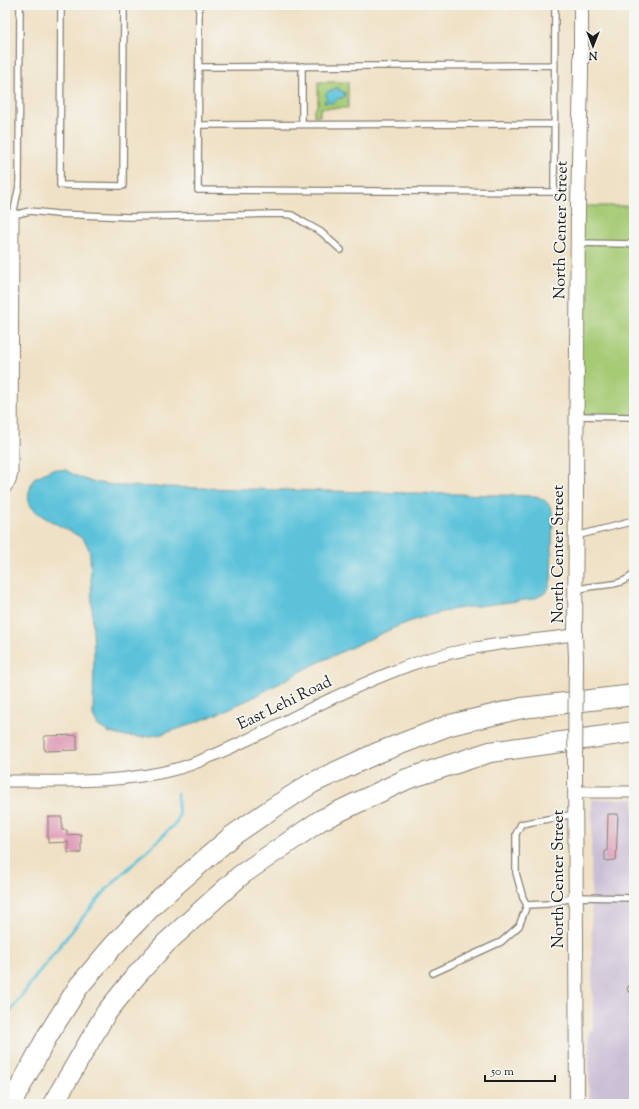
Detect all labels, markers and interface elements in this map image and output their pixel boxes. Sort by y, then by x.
north arrow [573,26,613,66]
text: N [588,47,598,63]
street label: North Center Street [549,160,575,299]
street label: North Center Street [548,484,571,623]
street label: East Lehi Road [234,671,336,737]
street label: North Center Street [548,809,571,948]
scale bar [485,1057,555,1083]
text: 50 m [490,1063,514,1081]

